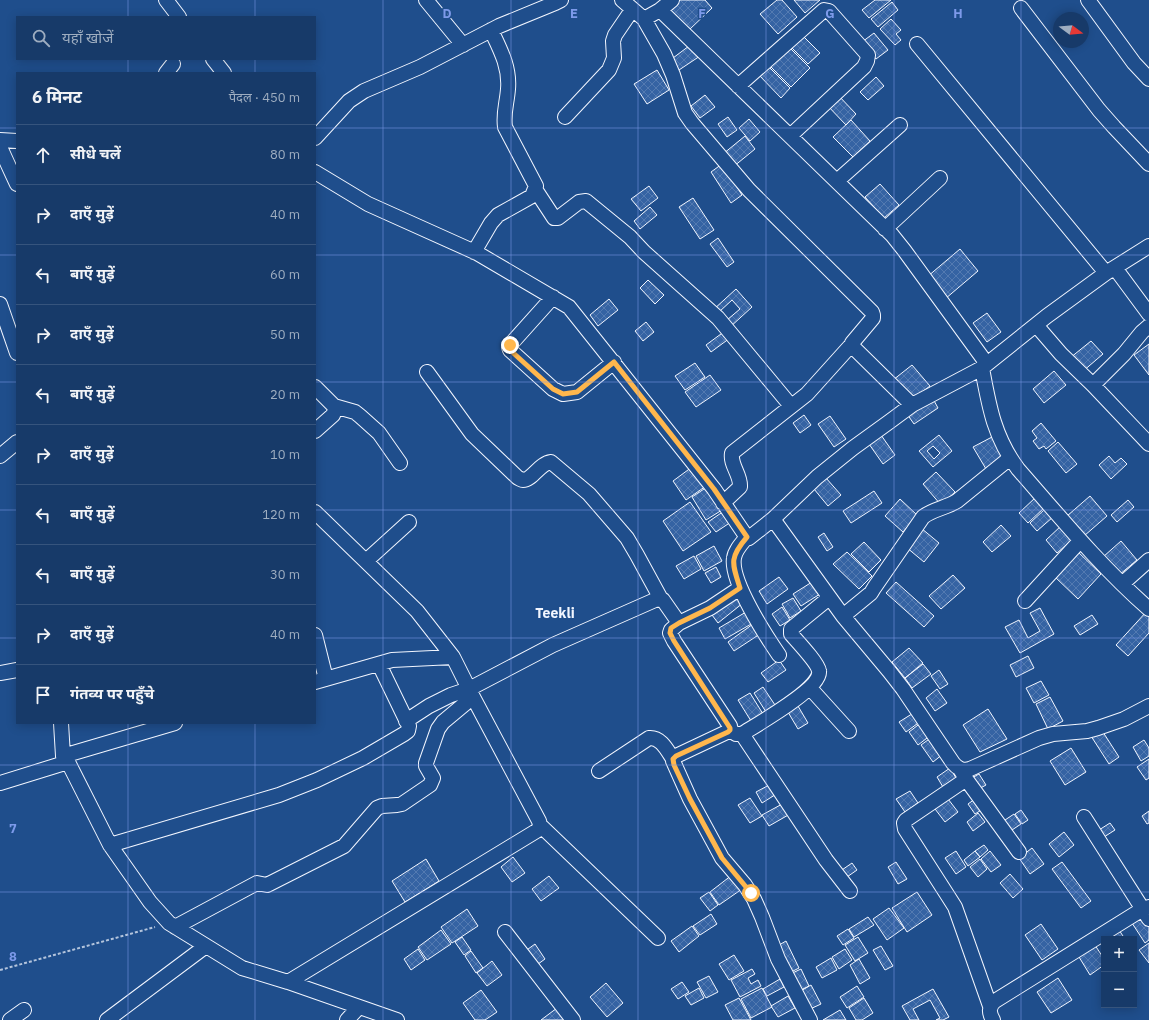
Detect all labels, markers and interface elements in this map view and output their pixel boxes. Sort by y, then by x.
text: D [442,5,452,22]
text: E [570,5,578,22]
text: F [698,5,706,22]
text: G [825,5,835,22]
text: H [953,5,963,22]
north arrow [1053,12,1089,48]
search box [16,16,316,60]
icon: search [30,27,52,49]
text: यहाँ खोजें [62,28,113,47]
text: 6 मिनट [32,86,82,108]
text: पैदल · 450 m [229,89,300,106]
icon: ahead [32,144,54,166]
text: सीधे चलें [70,144,121,163]
text: 80 m [270,146,300,163]
icon: right [32,204,54,226]
text: दाएँ मुड़ें [70,204,114,223]
text: 40 m [270,206,300,223]
icon: left [32,264,54,286]
text: बाएँ मुड़ें [70,264,115,283]
text: 60 m [270,266,300,283]
icon: right [32,324,54,346]
text: दाएँ मुड़ें [70,324,114,343]
text: 50 m [270,326,300,343]
route end [501,336,519,354]
icon: left [32,384,54,406]
text: बाएँ मुड़ें [70,384,115,403]
text: 20 m [270,386,300,403]
icon: right [32,444,54,466]
text: दाएँ मुड़ें [70,444,114,463]
text: 10 m [270,446,300,463]
icon: left [32,504,54,526]
text: बाएँ मुड़ें [70,504,115,523]
text: 120 m [262,506,300,523]
icon: left [32,564,54,586]
text: बाएँ मुड़ें [70,564,115,583]
text: 30 m [270,566,300,583]
district label: Teekli [535,604,575,622]
icon: right [32,624,54,646]
text: दाएँ मुड़ें [70,624,114,643]
text: 40 m [270,626,300,643]
icon: arrive [32,684,54,706]
text: गंतव्य पर पहुँचे [70,684,154,703]
text: 7 [9,820,17,837]
route start [742,884,760,902]
map controls [1101,936,1137,1008]
button: + [1101,936,1137,972]
text: 8 [9,948,17,965]
button: − [1101,972,1137,1008]

